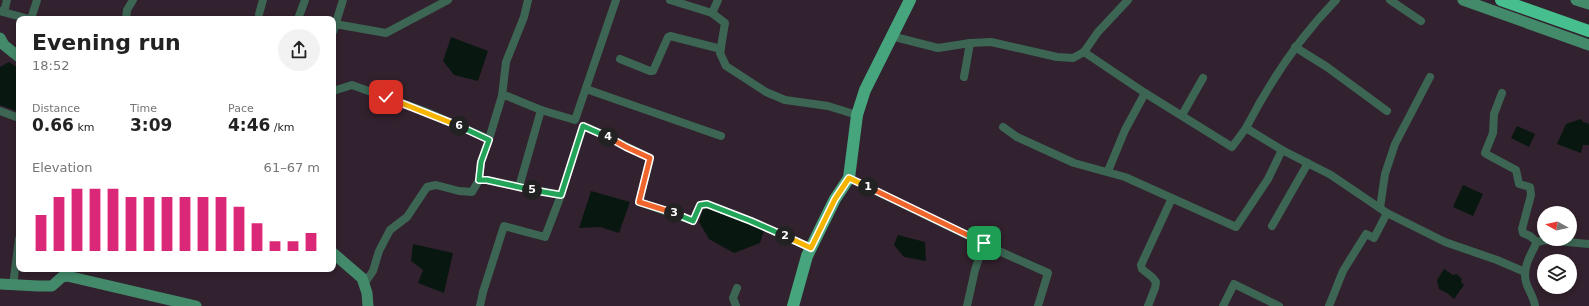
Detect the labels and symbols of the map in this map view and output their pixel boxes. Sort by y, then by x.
pin [369,80,403,114]
pin: 6 [449,116,469,136]
pin: 4 [598,127,618,147]
pin: 1 [858,177,878,197]
pin: 5 [522,180,542,200]
pin: 3 [664,203,684,223]
north arrow [1537,206,1577,246]
pin: 2 [775,226,795,246]
pin [967,226,1001,260]

